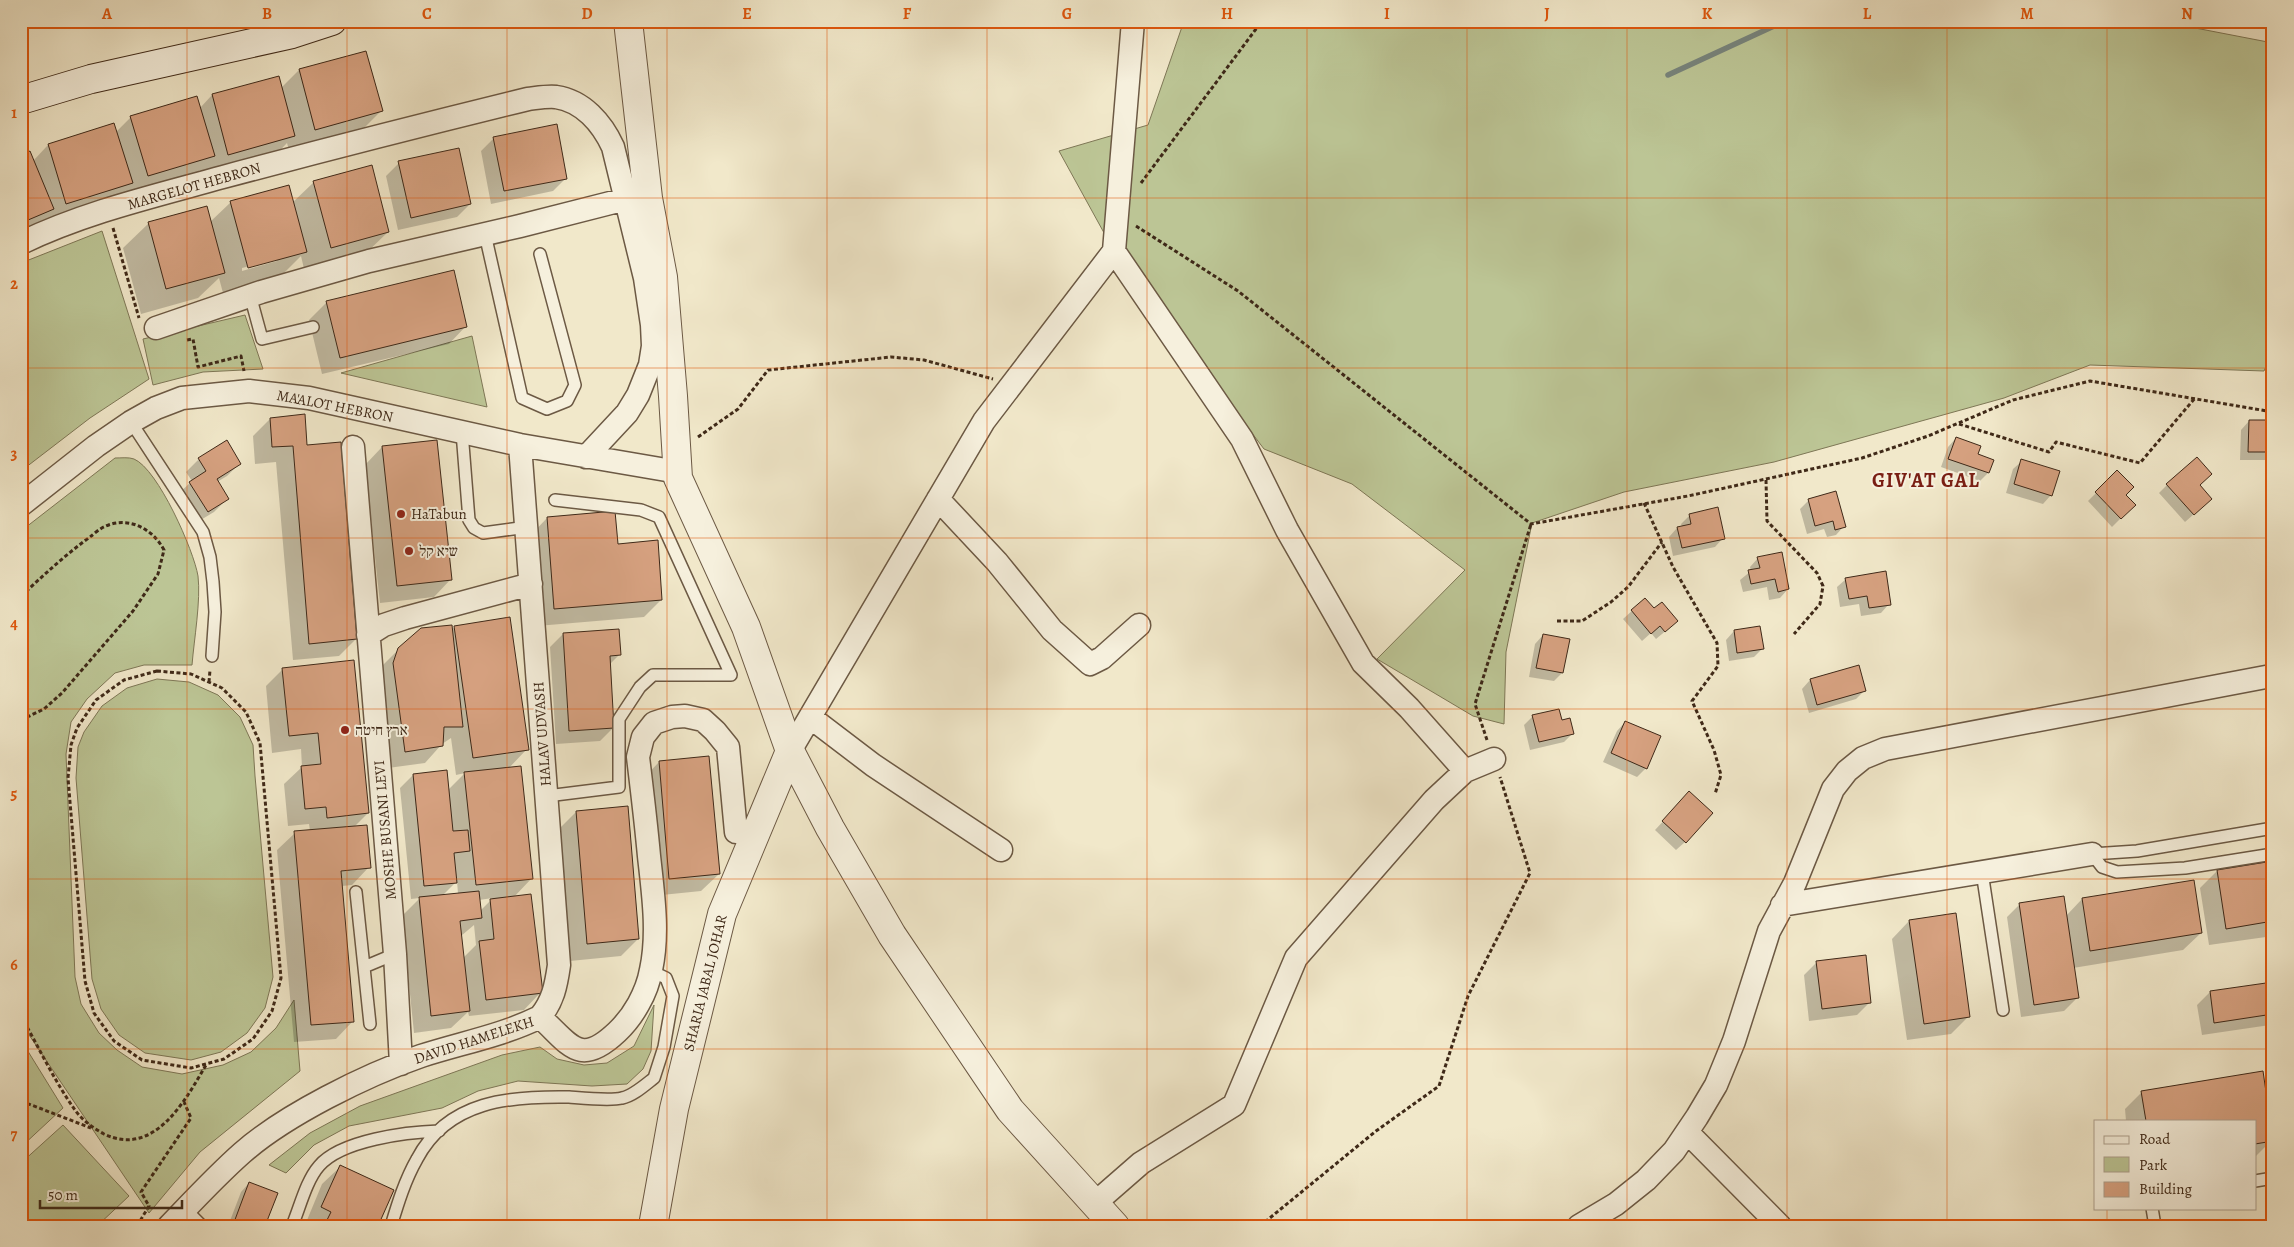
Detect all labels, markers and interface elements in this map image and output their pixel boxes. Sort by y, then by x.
text: A [101,3,113,25]
text: B [262,3,272,25]
text: C [422,3,432,25]
text: D [581,3,593,25]
text: E [742,3,752,25]
text: F [903,3,912,25]
text: G [1062,3,1072,25]
text: H [1221,3,1233,25]
text: I [1384,3,1390,25]
text: J [1544,3,1550,25]
text: K [1702,3,1713,25]
text: L [1863,3,1872,25]
text: M [2020,3,2034,25]
text: N [2181,3,2193,25]
text: 1 [11,102,17,124]
street label: MARGELOT HEBRON [125,157,263,215]
text: 2 [10,273,18,295]
street label: MA'ALOT HEBRON [275,385,395,427]
text: 3 [11,443,18,465]
district label: GIV'AT GAL [1872,467,1980,494]
place label: HaTabun [411,504,467,524]
marker: HaTabun [395,508,407,520]
place label: שיא קל [419,541,458,561]
marker: שיא קל [403,545,415,557]
text: 4 [10,613,18,635]
street label: HALAV UDVASH [528,681,556,787]
place label: ארץ חיטה [355,720,408,740]
marker: ארץ חיטה [339,724,351,736]
street label: MOSHE BUSANI LEVI [369,759,401,901]
text: 5 [11,783,18,805]
street label: SHARIA JABAL JOHAR [678,912,732,1053]
text: 6 [10,954,18,976]
street label: DAVID HAMELEKH [411,1011,537,1069]
legend [2094,1120,2256,1210]
text: 7 [11,1124,18,1146]
text: Road [2139,1129,2171,1149]
text: Park [2139,1155,2168,1175]
scale bar [40,1177,182,1209]
text: Building [2139,1179,2192,1199]
text: 50 m [48,1185,78,1205]

